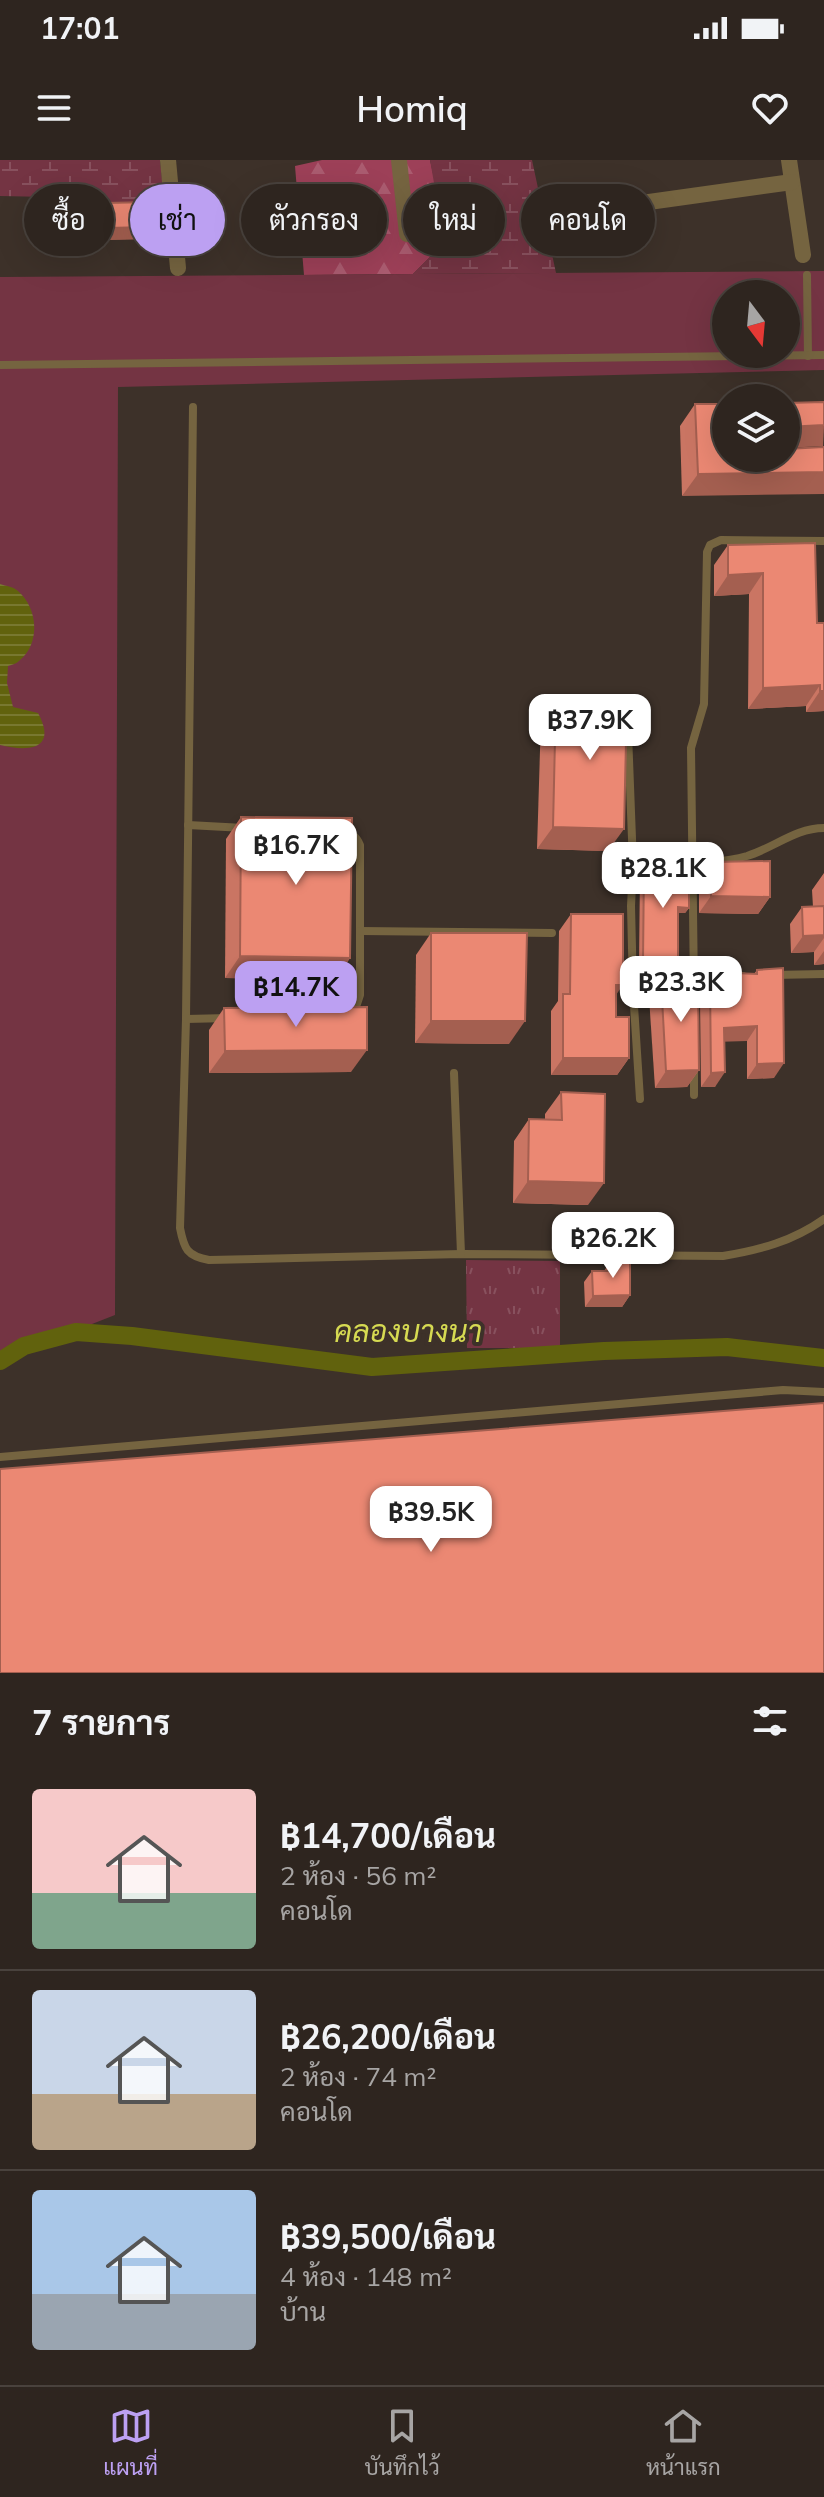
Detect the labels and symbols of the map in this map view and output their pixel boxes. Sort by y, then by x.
north arrow [712,280,800,368]
pin: ฿37.9K [525,694,655,762]
pin: ฿16.7K [231,819,361,887]
pin: ฿28.1K [598,842,728,910]
pin: ฿23.3K [616,956,746,1024]
pin: ฿14.7K [231,961,361,1029]
pin: ฿26.2K [548,1212,678,1280]
water label: คลองบางนา [334,1312,482,1350]
pin: ฿39.5K [366,1486,496,1554]

